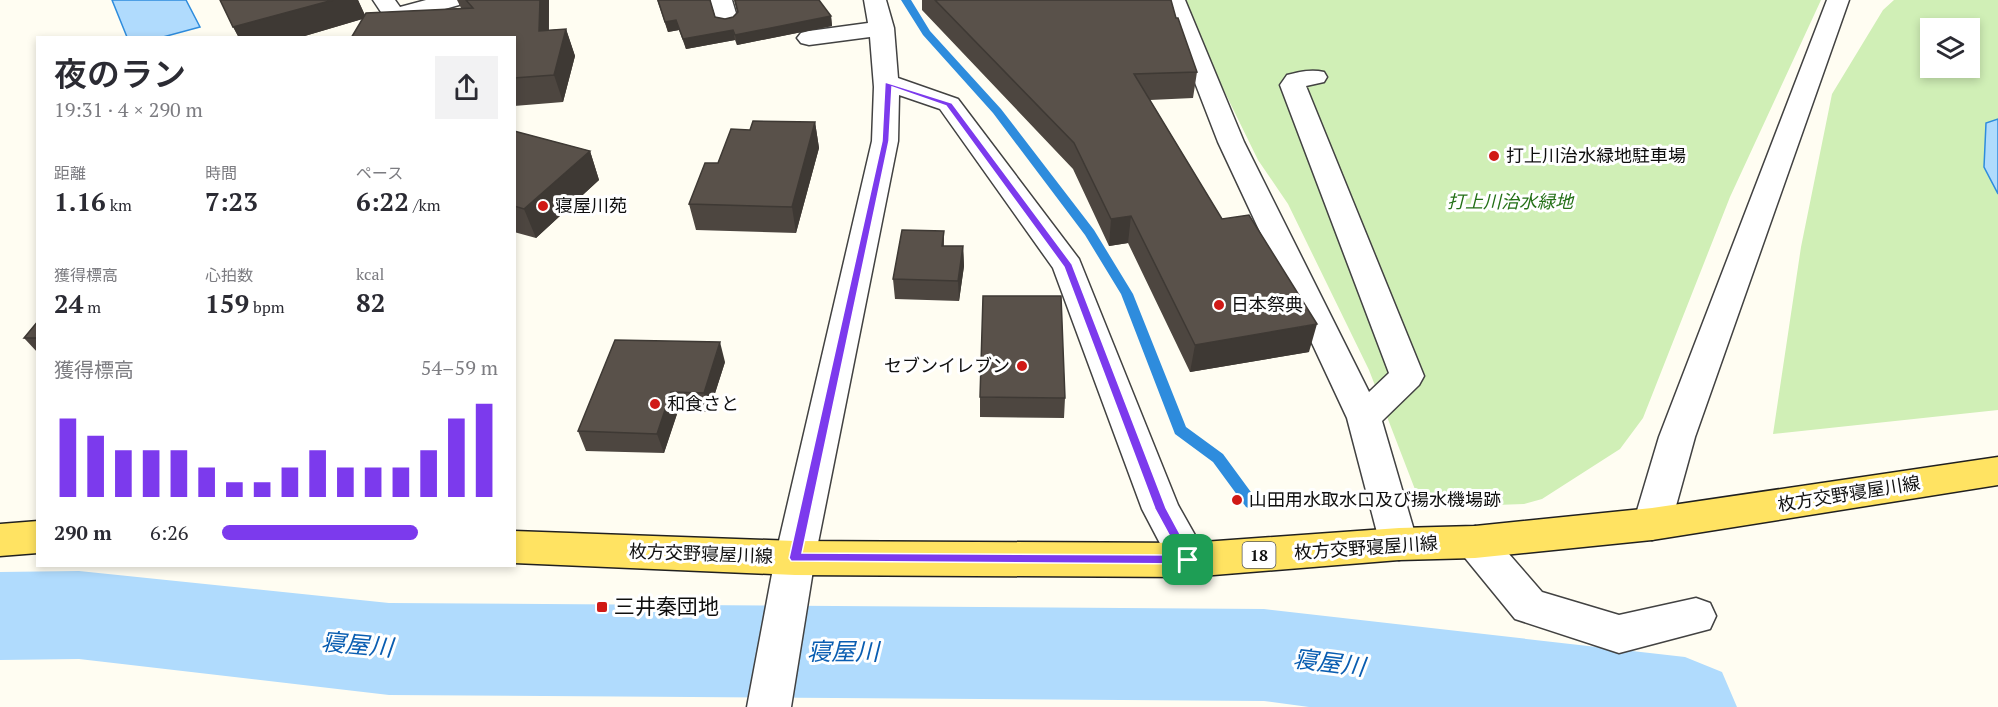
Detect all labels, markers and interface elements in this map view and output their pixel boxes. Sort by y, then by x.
map controls [1920,18,1980,78]
button: layers [1920,18,1980,78]
text: 夜のラン [54,52,186,95]
button: share [435,56,498,119]
text: 19:31 · 4 × 290 m [54,96,203,123]
place label: 打上川治水緑地駐車場 [1506,143,1686,167]
marker: 打上川治水緑地駐車場 [1487,149,1501,163]
text: 距離 [54,162,86,184]
text: 時間 [205,162,237,184]
text: ペース [356,162,403,184]
text: 1.16 [54,184,106,218]
text: 7:23 [205,184,258,218]
text: 6:22 [356,184,409,218]
park label: 打上川治水緑地 [1447,189,1575,213]
place label: 寝屋川苑 [555,193,627,217]
text: km [106,194,132,216]
text: /km [409,194,440,216]
marker: 寝屋川苑 [536,199,550,213]
text: kcal [356,263,384,285]
text: 獲得標高 [54,264,118,286]
text: 心拍数 [205,264,253,286]
text: 82 [356,285,385,319]
text: 24 [54,286,83,320]
text: 159 [205,286,249,320]
place label: 日本祭典 [1231,292,1303,316]
text: m [83,296,101,318]
text: bpm [249,296,285,318]
marker: 日本祭典 [1212,298,1226,312]
place label: セブンイレブン [884,353,1010,377]
text: 54–59 m [421,354,498,381]
text: 獲得標高 [54,356,134,383]
marker: セブンイレブン [1015,359,1029,373]
place label: 和食さと [667,391,739,415]
marker: 和食さと [648,397,662,411]
street label: 枚方交野寝屋川線 [1776,470,1922,516]
place label: 山田用水取水口及び揚水機場跡 [1249,487,1501,511]
marker: 山田用水取水口及び揚水機場跡 [1230,493,1244,507]
text: 290 m [54,519,112,546]
text: 6:26 [150,519,189,546]
street label: 枚方交野寝屋川線 [1293,530,1439,564]
pin [1162,534,1213,585]
street label: 枚方交野寝屋川線 [629,538,773,568]
road number: 18 [1242,542,1276,568]
icon: arrive [1171,543,1204,576]
place label: 三井秦団地 [614,592,719,620]
marker: 三井秦団地 [595,600,609,614]
water label: 寝屋川 [320,625,397,663]
water label: 寝屋川 [807,635,882,667]
water label: 寝屋川 [1291,642,1370,683]

